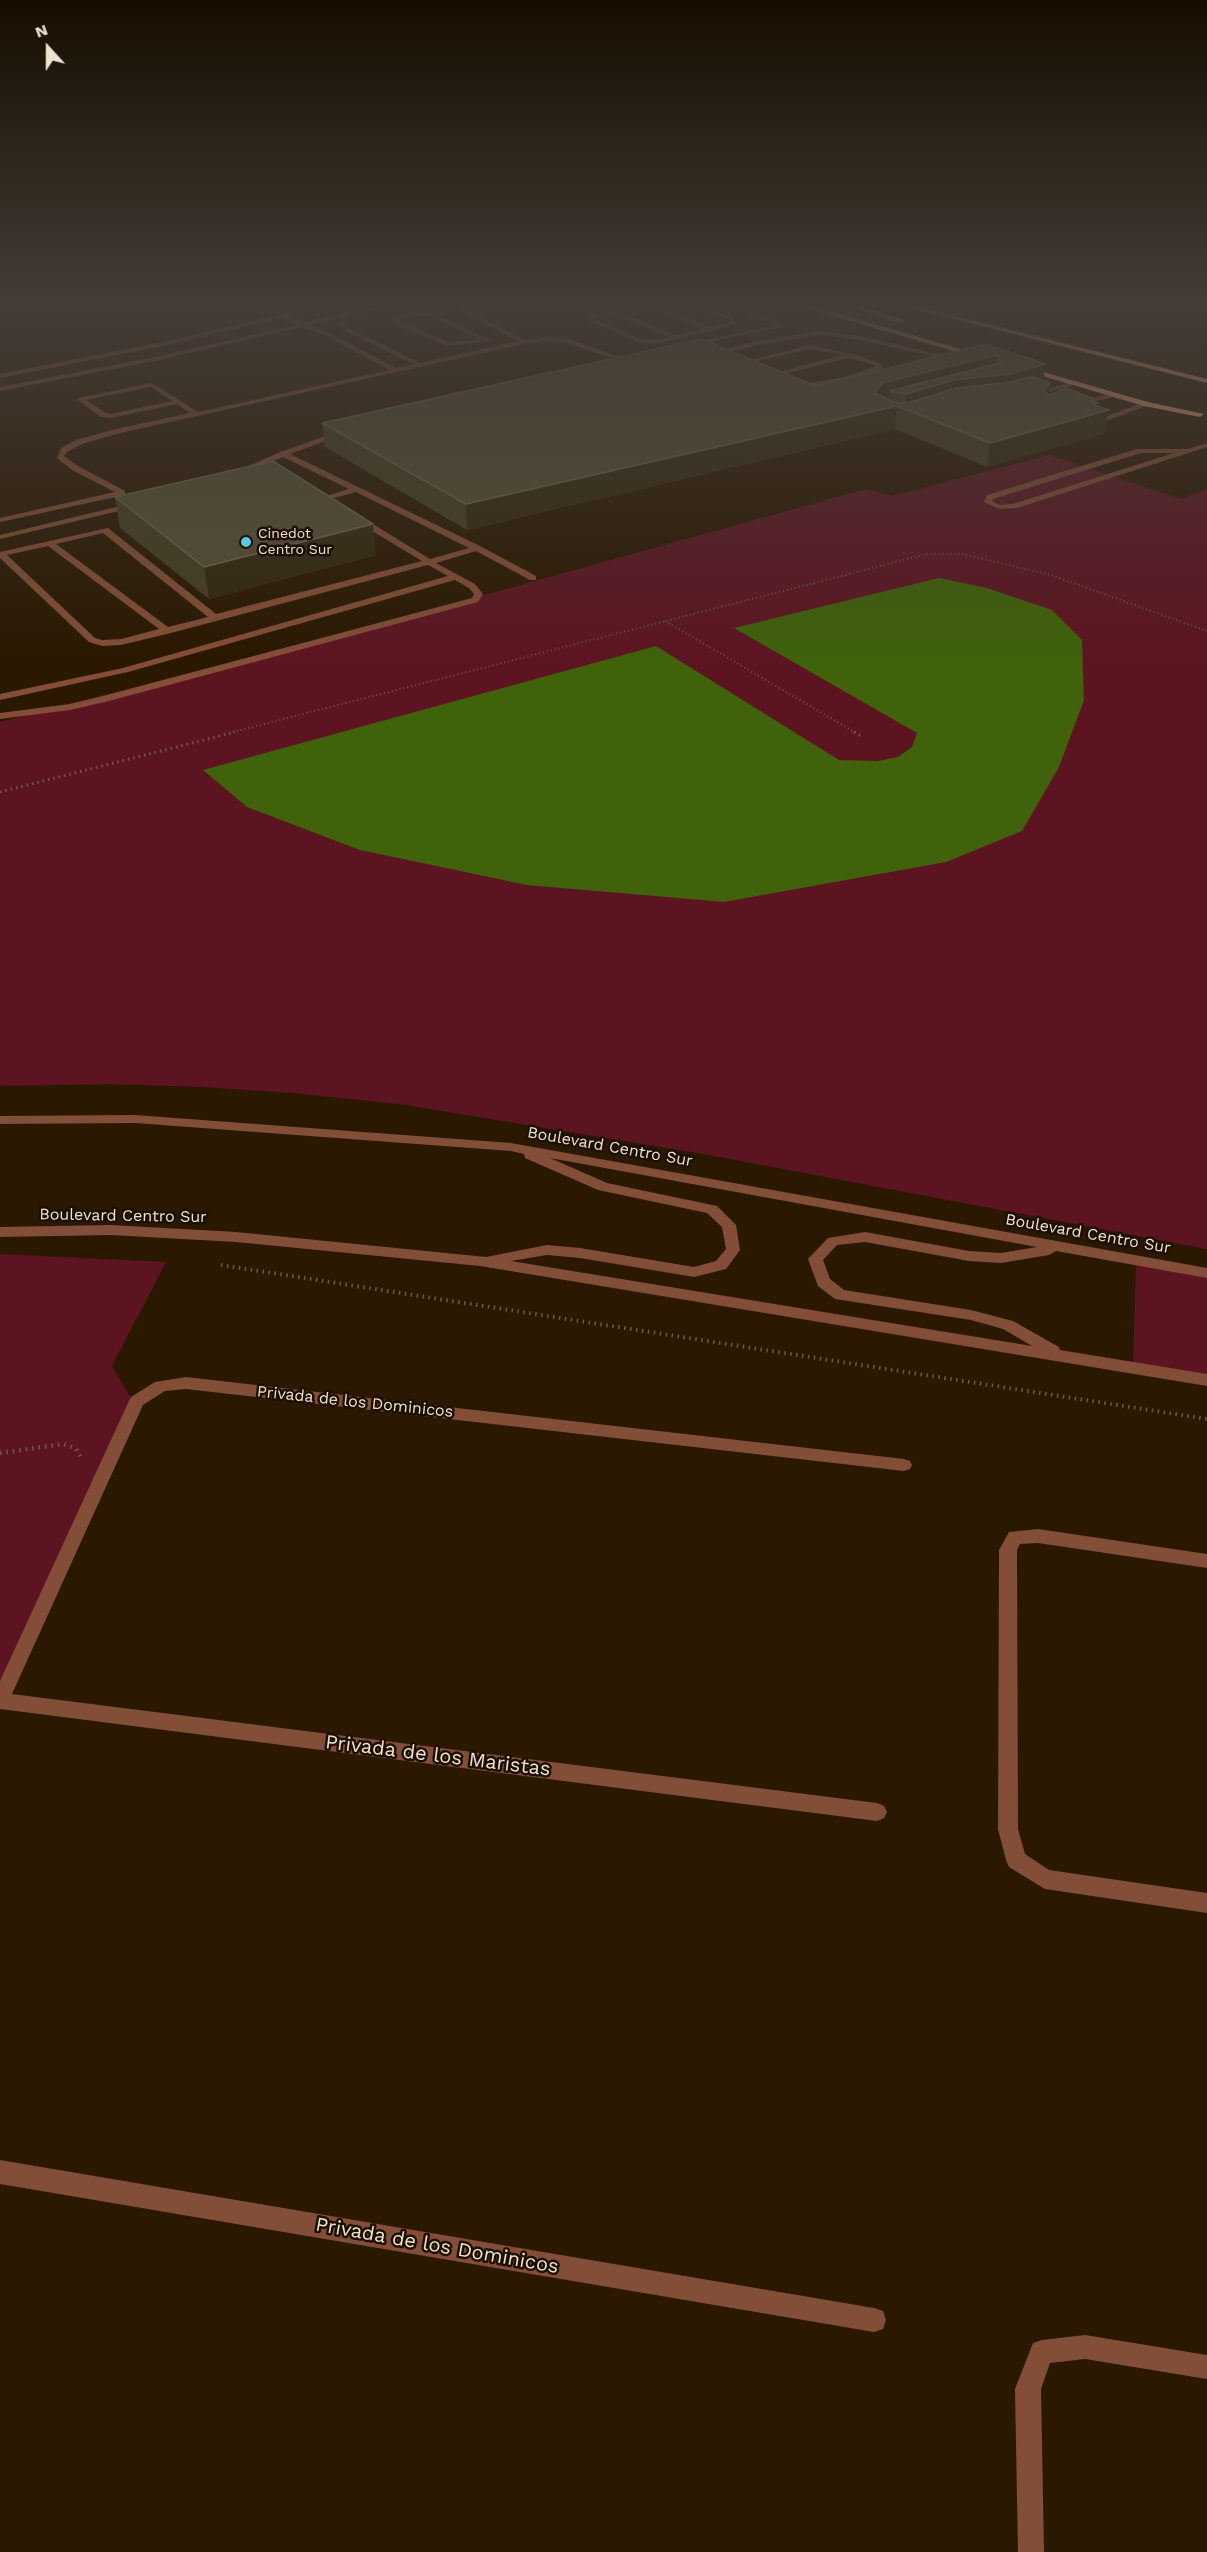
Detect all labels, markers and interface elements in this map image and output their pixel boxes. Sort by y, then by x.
north arrow [18,18,78,78]
text: N [32,20,50,42]
place label: Cinedot Centro Sur [258,526,332,558]
marker: Cinedot Centro Sur [239,535,253,549]
street label: Boulevard Centro Sur [526,1123,694,1171]
street label: Boulevard Centro Sur [39,1205,207,1227]
street label: Boulevard Centro Sur [1004,1210,1172,1258]
street label: Privada de los Dominicos [256,1382,454,1422]
street label: Privada de los Maristas [324,1730,552,1782]
street label: Privada de los Dominicos [314,2213,560,2279]

